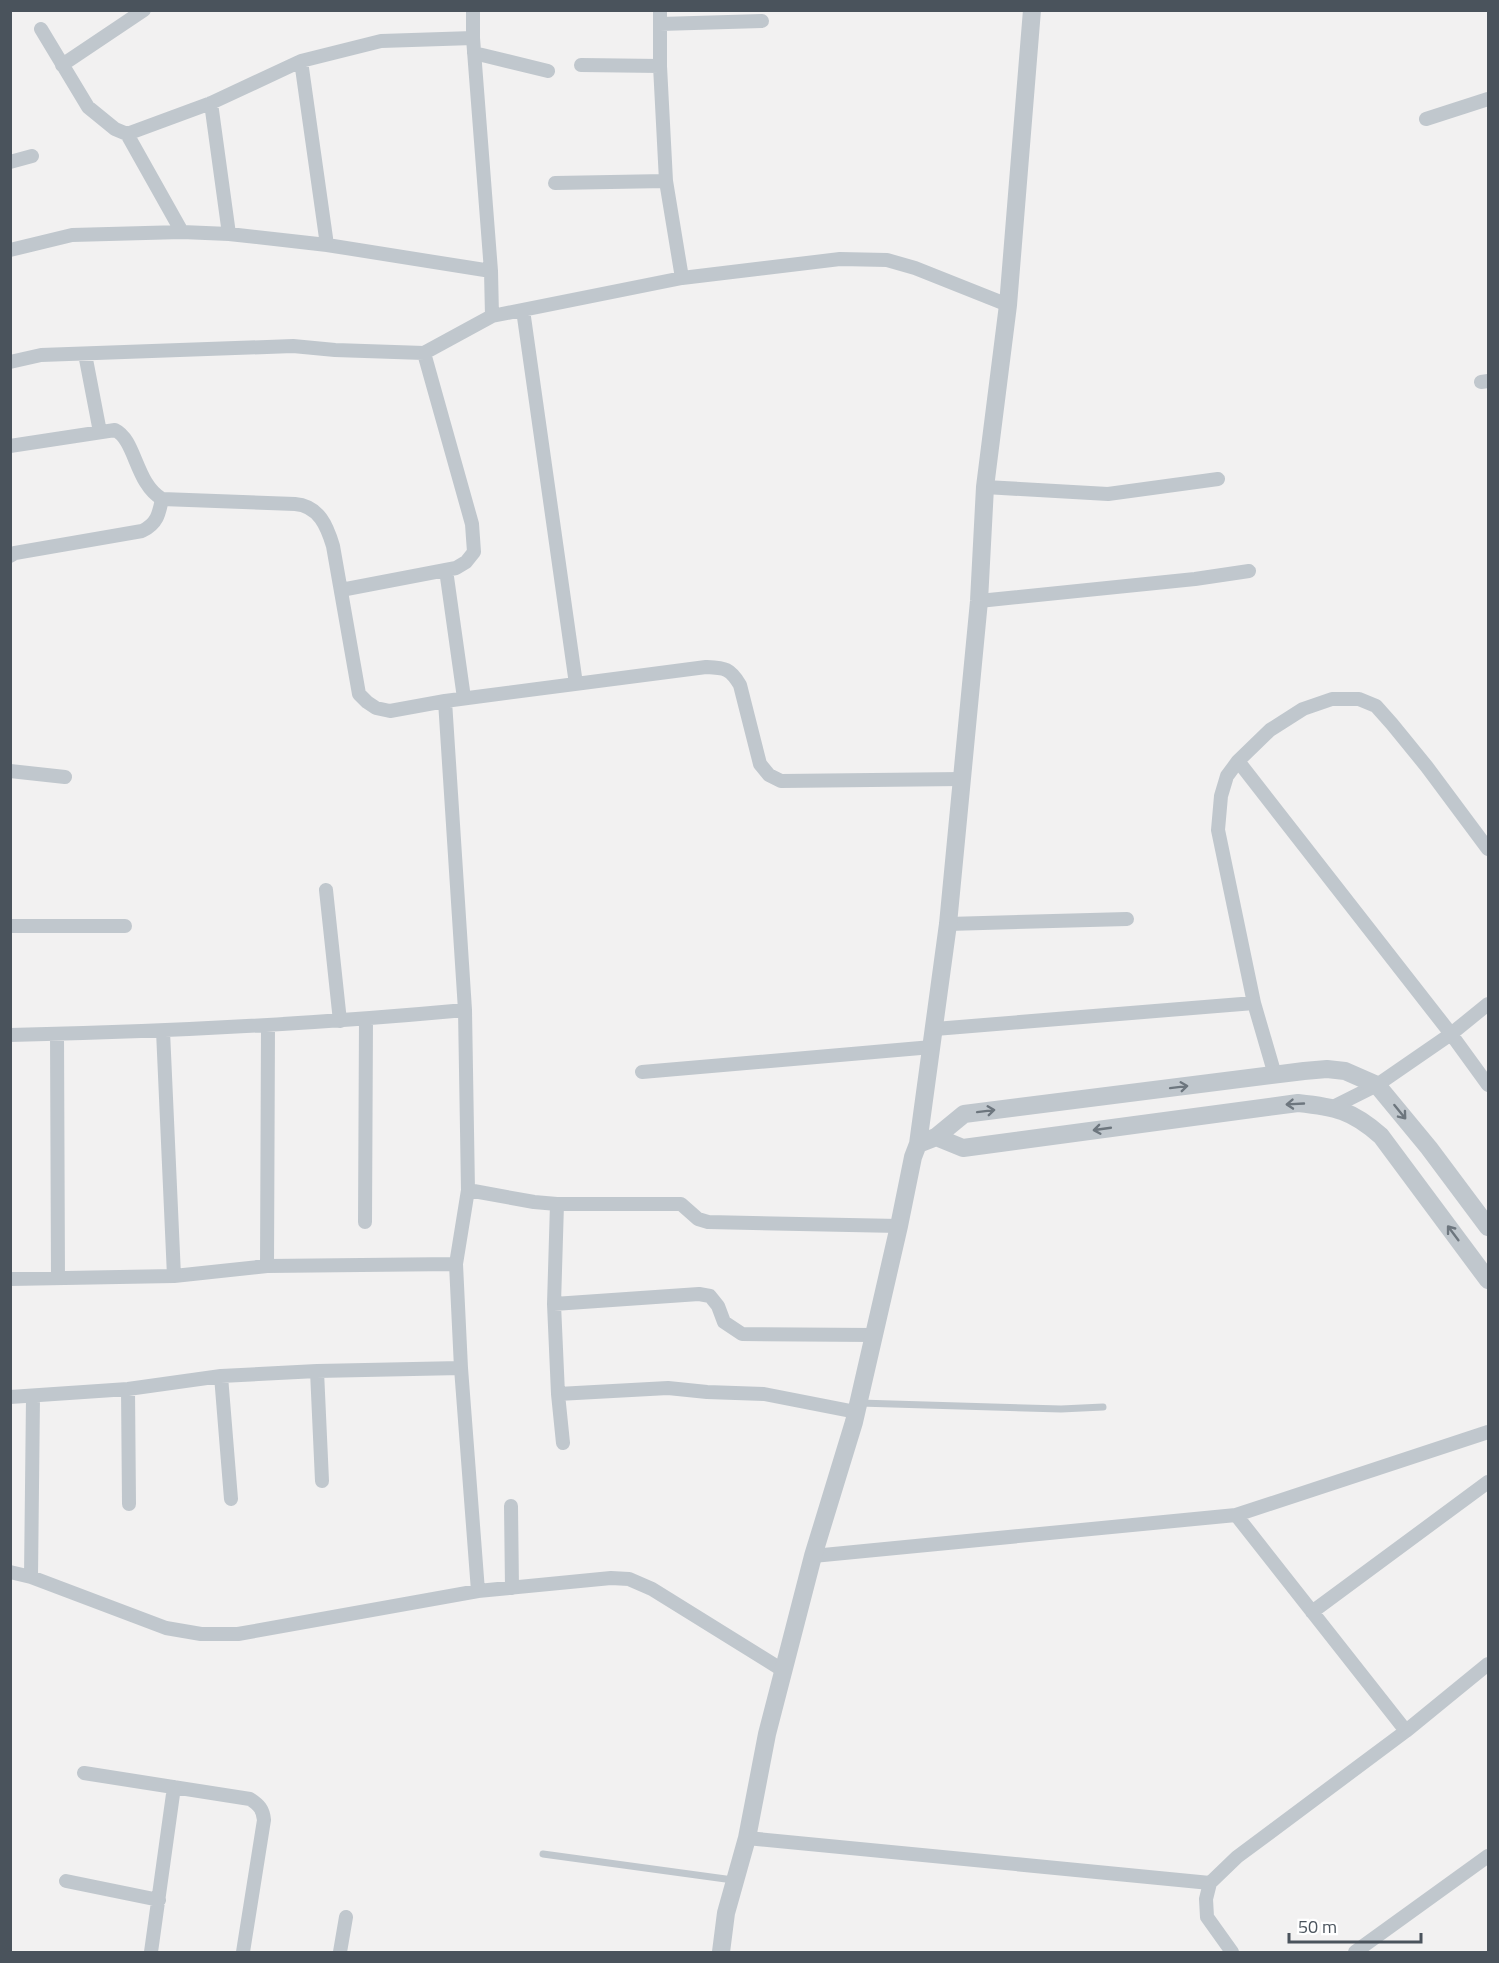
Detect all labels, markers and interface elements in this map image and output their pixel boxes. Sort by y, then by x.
one-way arrow [1169,1081,1189,1092]
one-way arrow [1285,1098,1305,1109]
one-way arrow [1393,1104,1406,1120]
one-way arrow [976,1106,995,1117]
one-way arrow [1092,1124,1112,1135]
one-way arrow [1447,1225,1460,1241]
scale bar [1289,1906,1421,1944]
text: 50 m [1298,1913,1337,1940]

